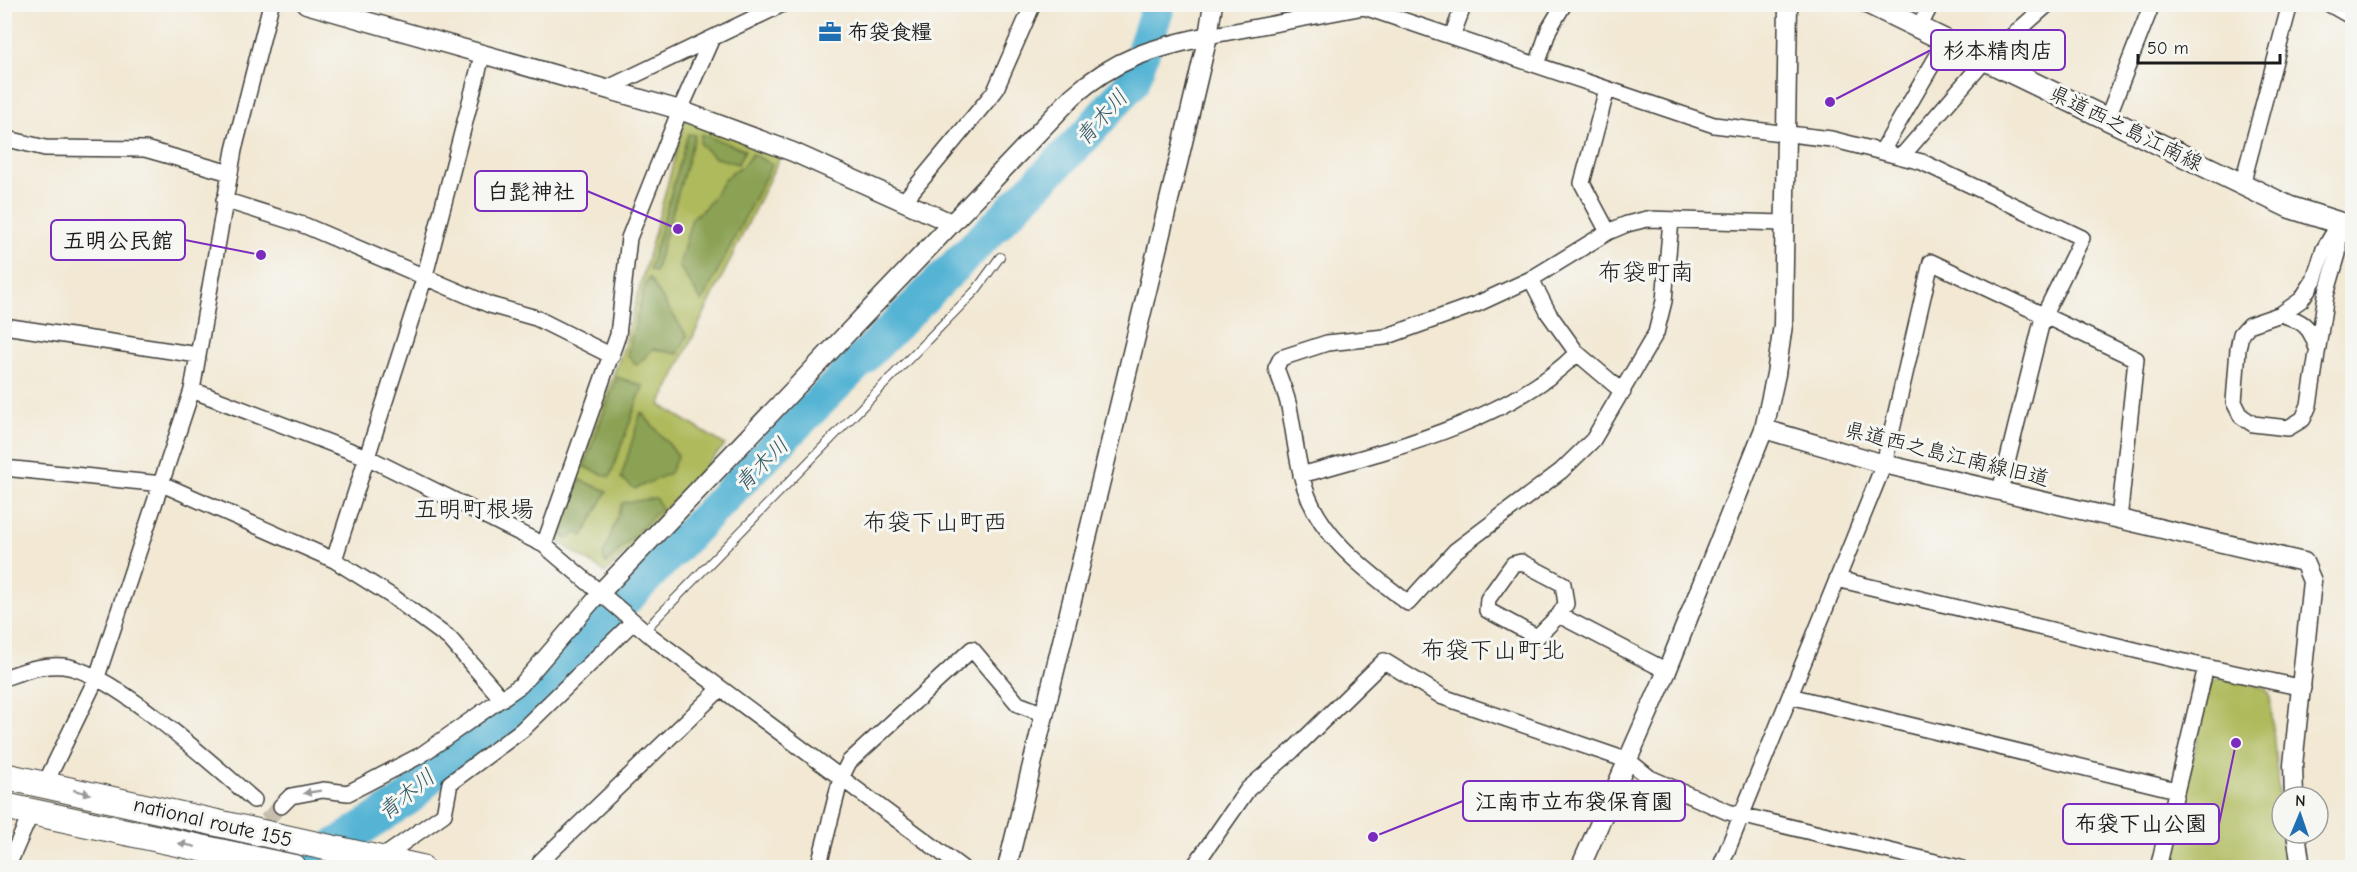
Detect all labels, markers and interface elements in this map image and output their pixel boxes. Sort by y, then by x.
office icon: 布袋食糧 [817,19,843,45]
place label: 布袋食糧 [848,20,932,44]
scale bar [2138,27,2280,65]
callout: 杉本精肉店 [1931,30,2065,70]
text: 杉本精肉店 [1943,38,2053,64]
text: 50 m [2147,38,2189,59]
street label: 県道西之島江南線 [2045,80,2207,176]
water label: 青木川 [1070,84,1133,151]
callout: 白髭神社 [475,171,587,211]
text: 白髭神社 [487,179,575,205]
callout: 五明公民館 [51,220,185,260]
text: 五明公民館 [63,228,173,254]
district label: 布袋町南 [1598,258,1694,286]
street label: 県道西之島江南線旧道 [1842,417,2052,491]
water label: 青木川 [729,432,794,497]
district label: 五明町根場 [414,495,534,523]
district label: 布袋下山町西 [863,508,1007,536]
district label: 布袋下山町北 [1421,636,1565,664]
water label: 青木川 [373,764,440,826]
callout: 江南市立布袋保育園 [1463,781,1685,821]
north arrow [2270,785,2330,845]
one-way arrow [73,788,91,798]
one-way arrow [303,788,322,797]
text: 江南市立布袋保育園 [1475,789,1673,815]
street label: national route 155 [131,792,295,852]
text: N [2295,792,2306,810]
callout: 布袋下山公園 [2063,804,2219,844]
text: 布袋下山公園 [2075,811,2207,837]
one-way arrow [177,840,196,849]

